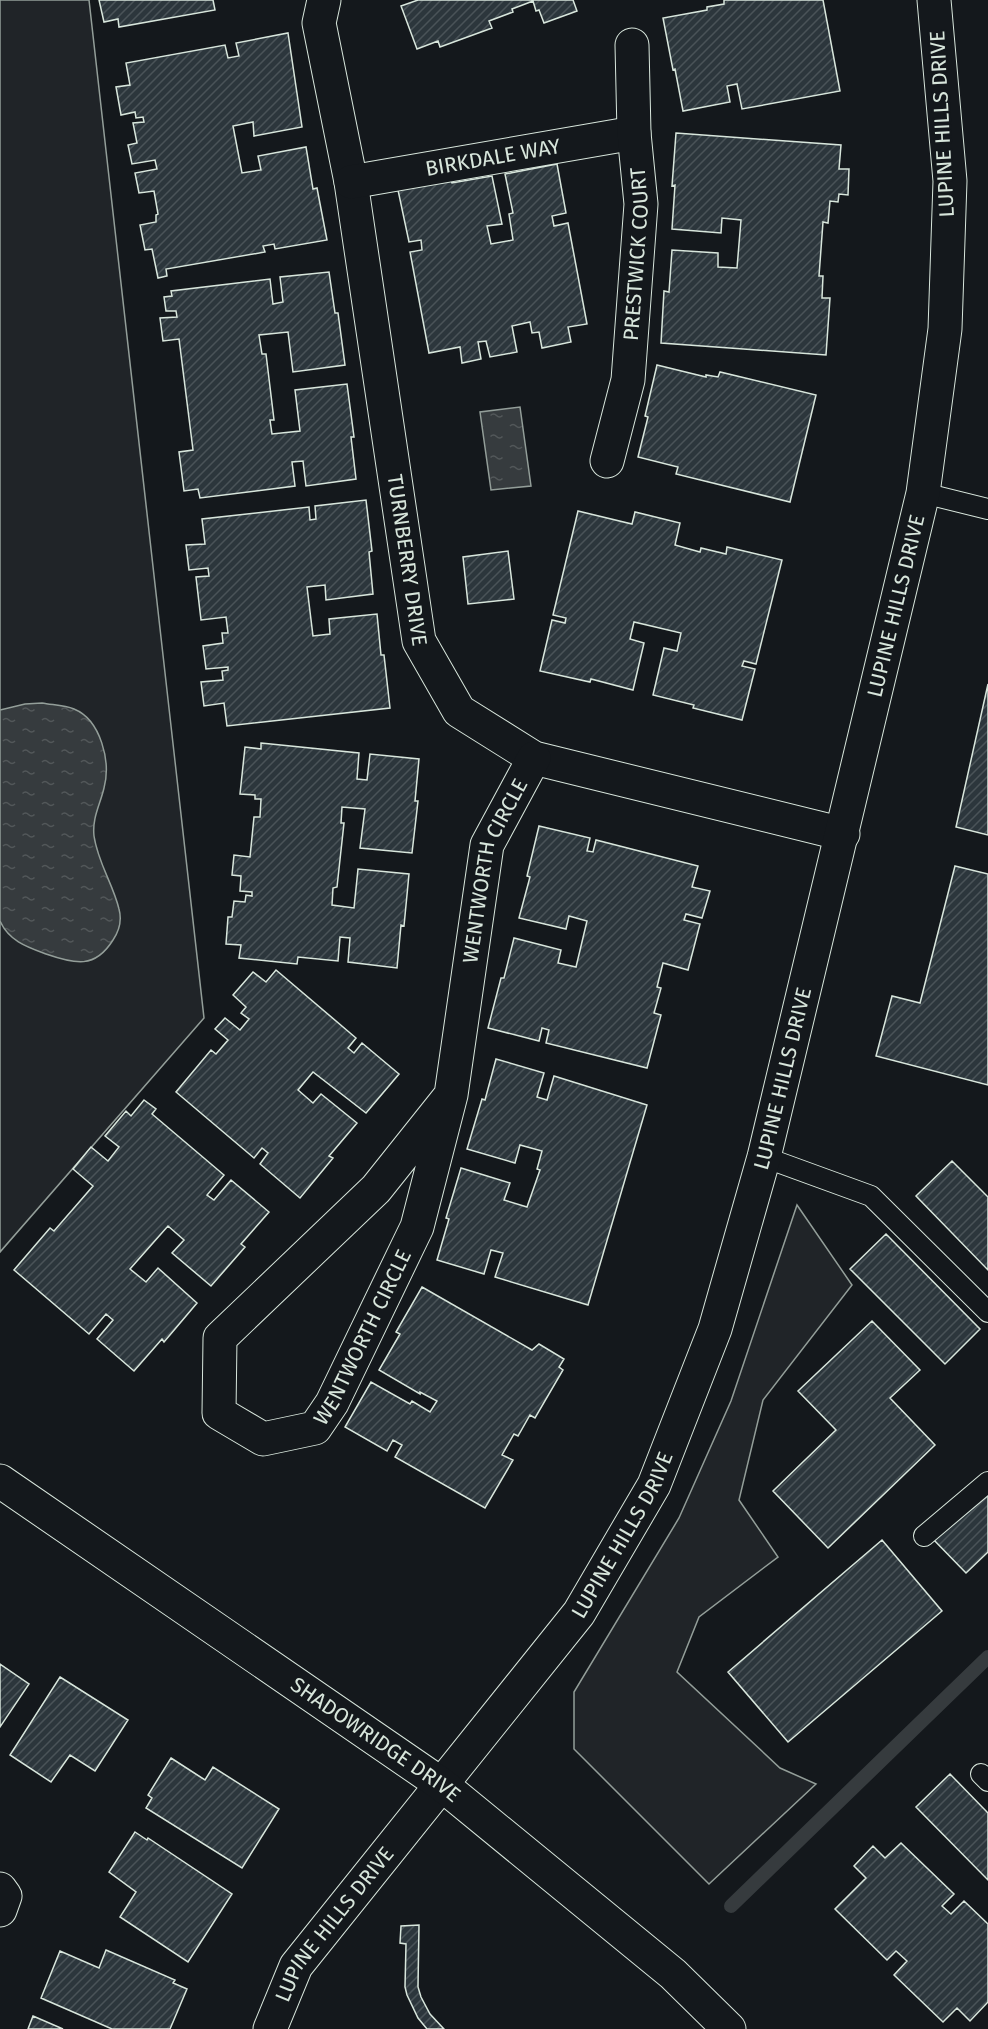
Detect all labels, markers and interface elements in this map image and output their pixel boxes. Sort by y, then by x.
street label: LUPINE HILLS DRIVE [924,30,960,218]
street label: BIRKDALE WAY [423,133,563,182]
street label: PRESTWICK COURT [618,166,654,342]
street label: TURNBERRY DRIVE [381,473,433,648]
street label: LUPINE HILLS DRIVE [862,512,930,700]
street label: WENTWORTH CIRCLE [457,774,533,965]
street label: LUPINE HILLS DRIVE [748,985,817,1173]
street label: WENTWORTH CIRCLE [308,1245,417,1430]
street label: LUPINE HILLS DRIVE [566,1448,679,1623]
street label: SHADOWRIDGE DRIVE [286,1672,466,1808]
street label: LUPINE HILLS DRIVE [270,1841,400,2006]

